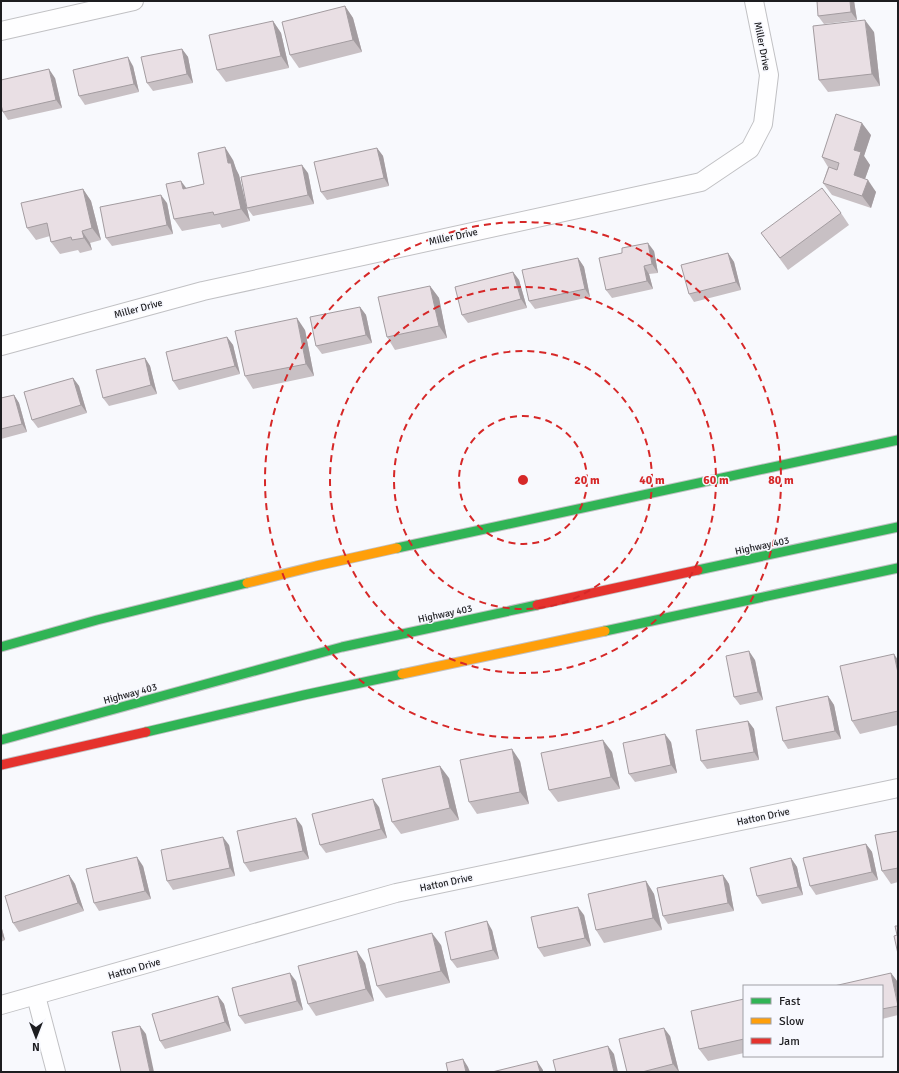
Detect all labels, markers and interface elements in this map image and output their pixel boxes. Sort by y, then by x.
street label: Miller Drive [751,21,773,72]
street label: Miller Drive [428,226,479,248]
street label: Miller Drive [113,297,164,321]
centre of rings [516,473,530,487]
text: 20 m [574,473,600,488]
text: 40 m [639,473,665,488]
text: 60 m [703,473,729,488]
text: 80 m [768,473,794,488]
street label: Highway 403 [734,534,790,558]
street label: Highway 403 [417,602,473,626]
street label: Highway 403 [102,681,158,707]
street label: Hatton Drive [736,806,791,828]
street label: Hatton Drive [419,872,474,894]
street label: Hatton Drive [107,956,162,982]
legend [743,985,883,1057]
text: Fast [779,994,800,1009]
text: Slow [779,1014,804,1029]
north arrow [16,1017,56,1057]
text: Jam [779,1034,800,1049]
text: N [32,1040,40,1053]

